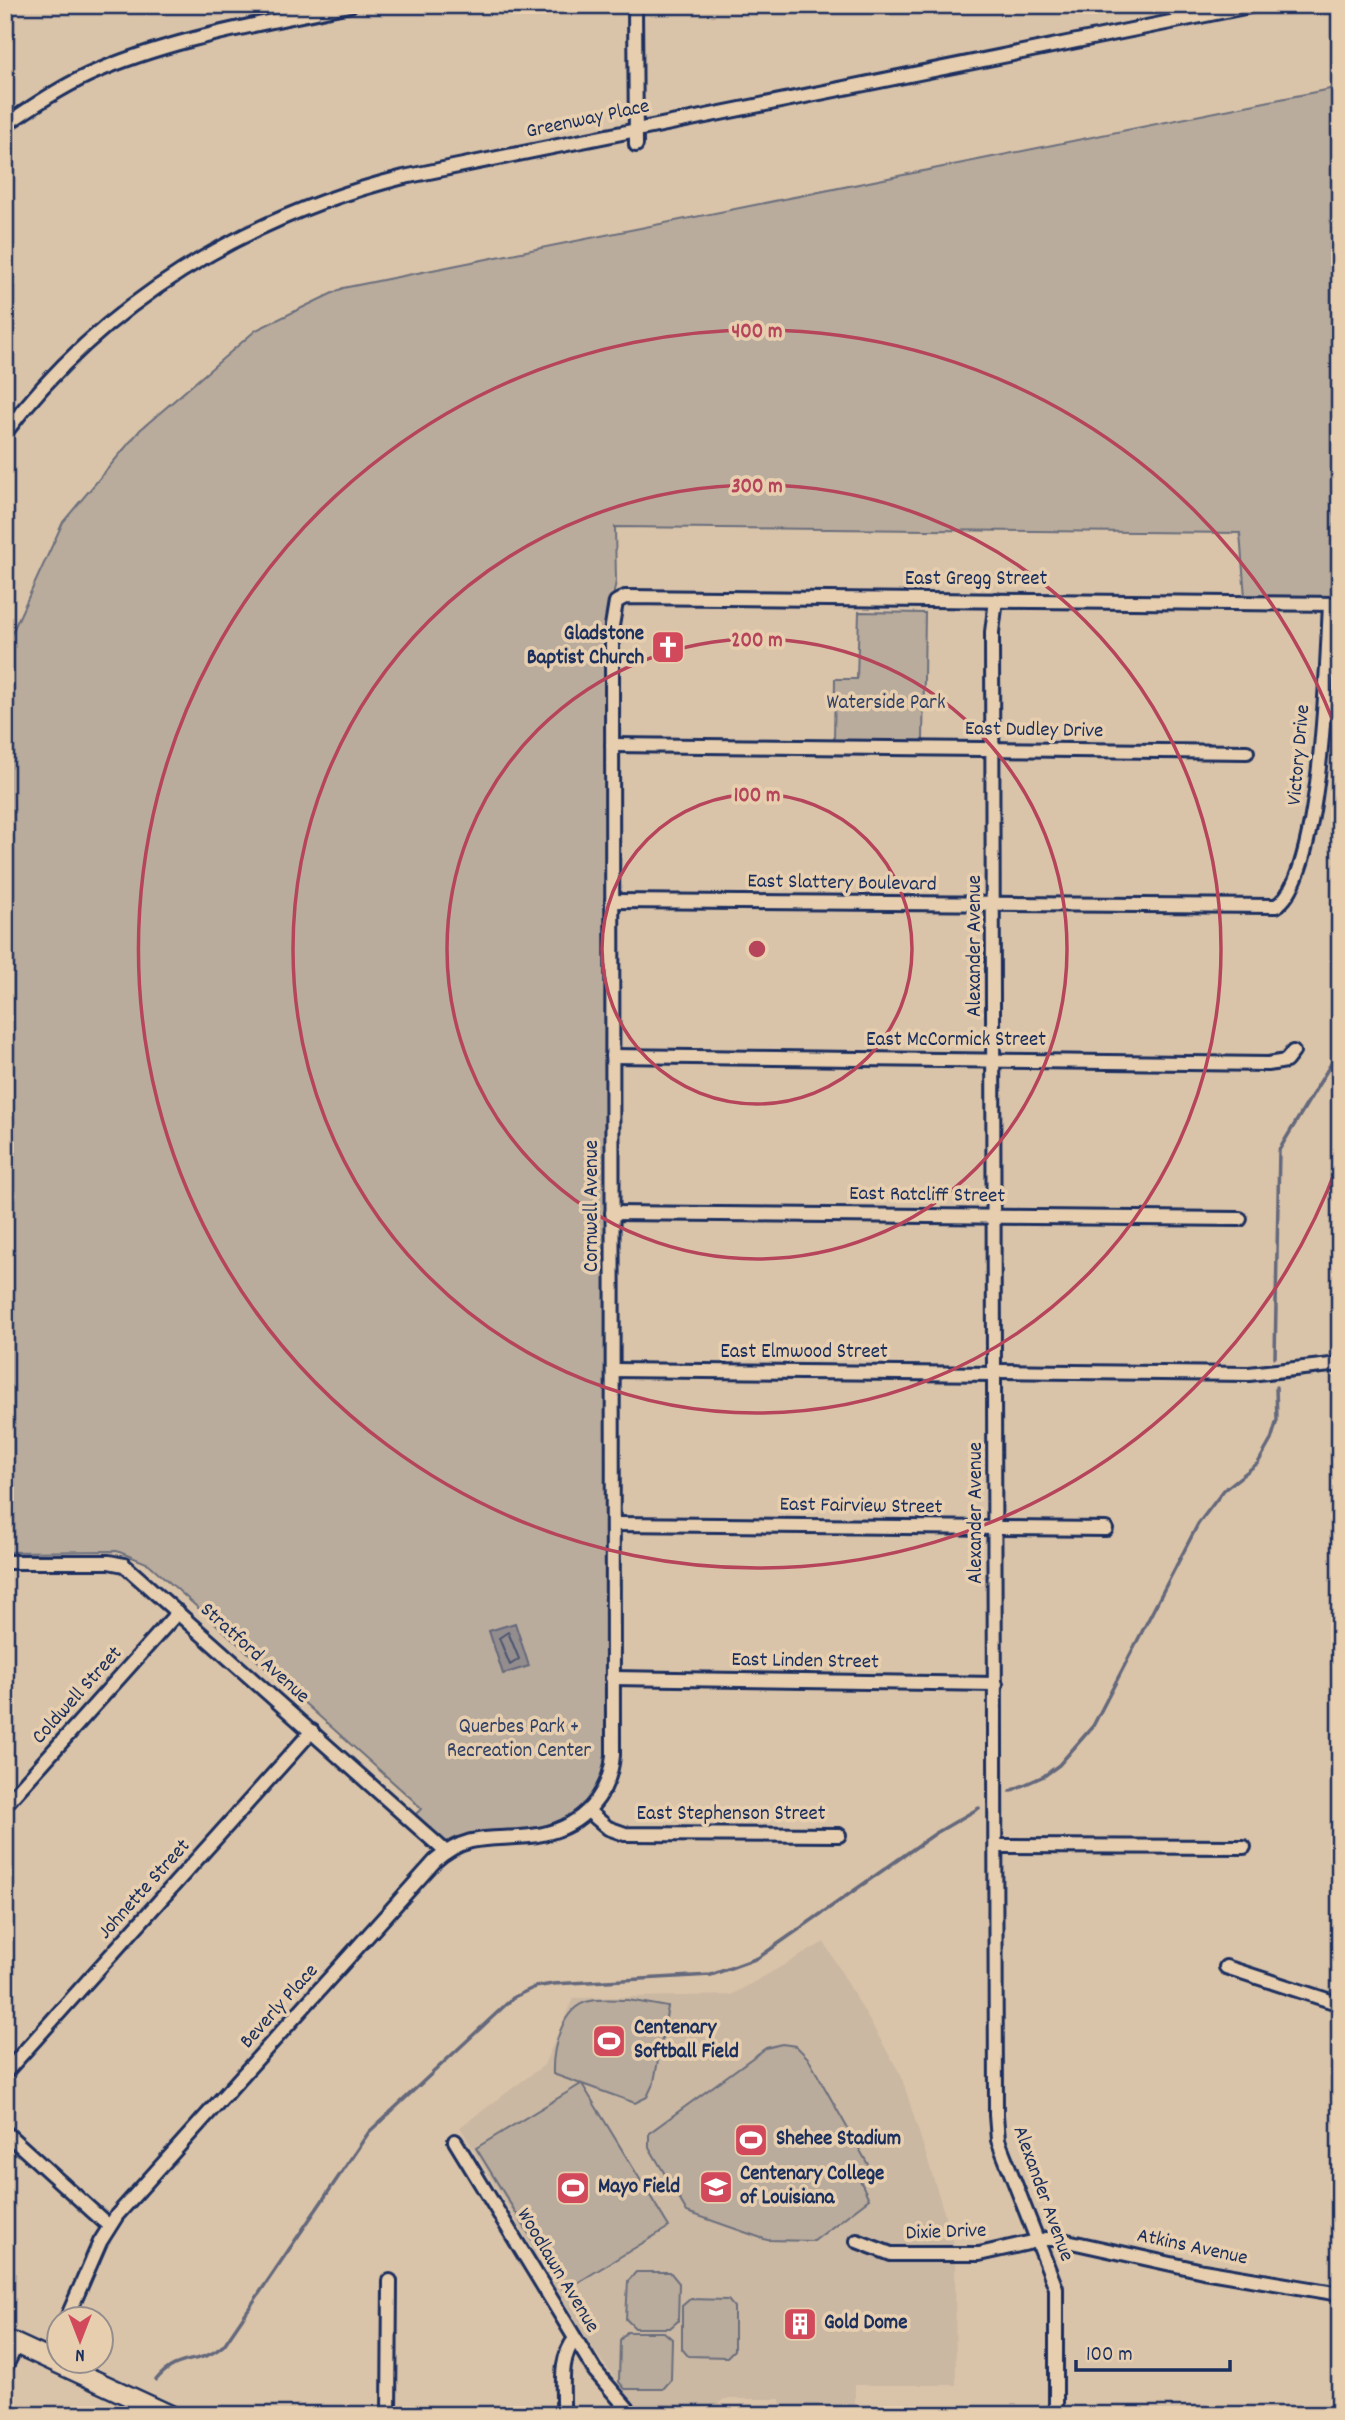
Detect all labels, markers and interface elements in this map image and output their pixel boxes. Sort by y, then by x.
street label: Greenway Place [524,92,652,148]
text: 400 m [732,318,782,348]
text: 300 m [731,473,783,503]
street label: East Gregg Street [905,565,1048,595]
place label: Gladstone Baptist Church [527,620,644,674]
text: 200 m [731,627,783,657]
church icon: Gladstone Baptist Church [649,628,687,666]
park label: Waterside Park [826,689,946,719]
street label: Victory Drive [1281,703,1319,807]
street label: East Dudley Drive [964,715,1104,747]
text: 100 m [734,782,780,812]
street label: East Slattery Boulevard [747,867,937,901]
street label: Alexander Avenue [961,875,991,1017]
centre of rings [745,937,769,961]
street label: East McCormick Street [866,1026,1046,1056]
street label: Cornwell Avenue [578,1140,608,1272]
street label: East Ratcliff Street [849,1180,1005,1212]
street label: East Elmwood Street [720,1338,888,1368]
street label: Alexander Avenue [962,1442,992,1584]
street label: East Fairview Street [779,1491,943,1523]
street label: Stratford Avenue [192,1596,316,1712]
street label: Coldwell Street [26,1640,131,1752]
street label: East Linden Street [731,1646,879,1678]
park label: Querbes Park + Recreation Center [447,1713,591,1767]
street label: East Stephenson Street [637,1800,826,1830]
street label: Johnette Street [92,1833,199,1947]
street label: Beverly Place [234,1958,326,2056]
place label: Centenary Softball Field [634,2014,739,2068]
sports icon: Centenary Softball Field [590,2022,628,2060]
sports icon: Shehee Stadium [732,2121,770,2159]
street label: Alexander Avenue [1004,2122,1080,2266]
place label: Shehee Stadium [776,2125,901,2155]
place label: Centenary College of Louisiana [740,2160,884,2214]
school or university icon: Centenary College of Louisiana [697,2168,735,2206]
sports icon: Mayo Field [554,2169,592,2207]
place label: Mayo Field [598,2173,680,2203]
street label: Woodlawn Avenue [508,2203,606,2339]
street label: Dixie Drive [905,2217,987,2249]
street label: Atkins Avenue [1134,2222,1250,2274]
north arrow [46,2304,116,2374]
building icon: Gold Dome [781,2305,819,2343]
place label: Gold Dome [824,2309,907,2339]
scale bar [1076,2329,1230,2373]
text: N [75,2340,85,2367]
text: 100 m [1086,2341,1133,2371]

